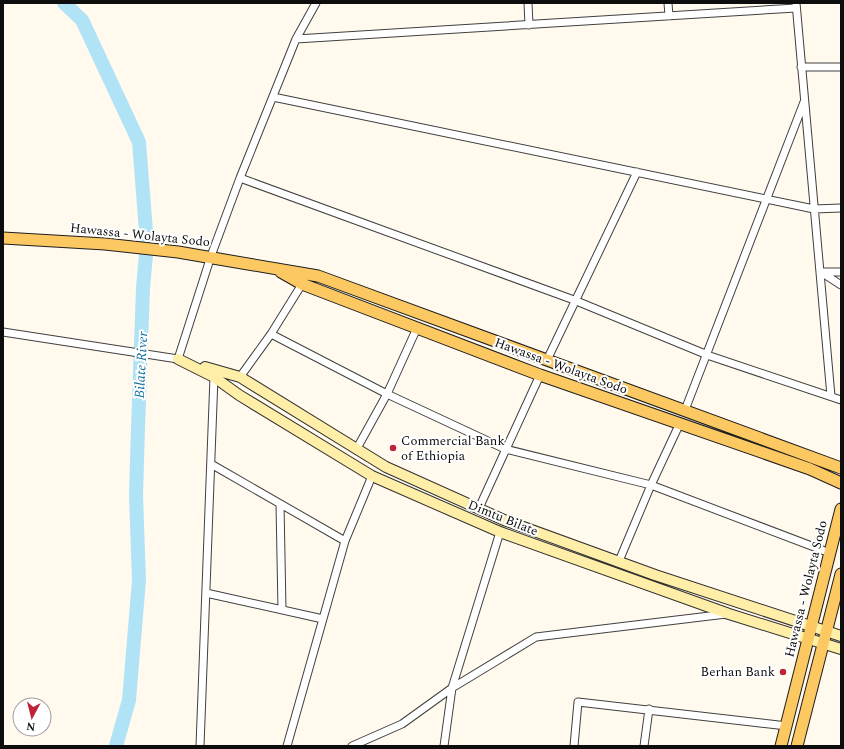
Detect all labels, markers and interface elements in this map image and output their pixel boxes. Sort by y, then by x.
street label: Hawassa - Wolayta Sodo [69,218,211,252]
water label: Bilate River [129,331,153,399]
street label: Hawassa - Wolayta Sodo [492,333,630,399]
place label: Commercial Bank of Ethiopia [401,431,505,466]
marker: Commercial Bank of Ethiopia [388,443,398,453]
street label: Dimtu Bilate [465,495,541,541]
street label: Hawassa - Wolayta Sodo [779,518,833,660]
place label: Berhan Bank [700,662,775,682]
marker: Berhan Bank [778,667,788,677]
north arrow [12,697,52,737]
text: N [25,717,36,735]

